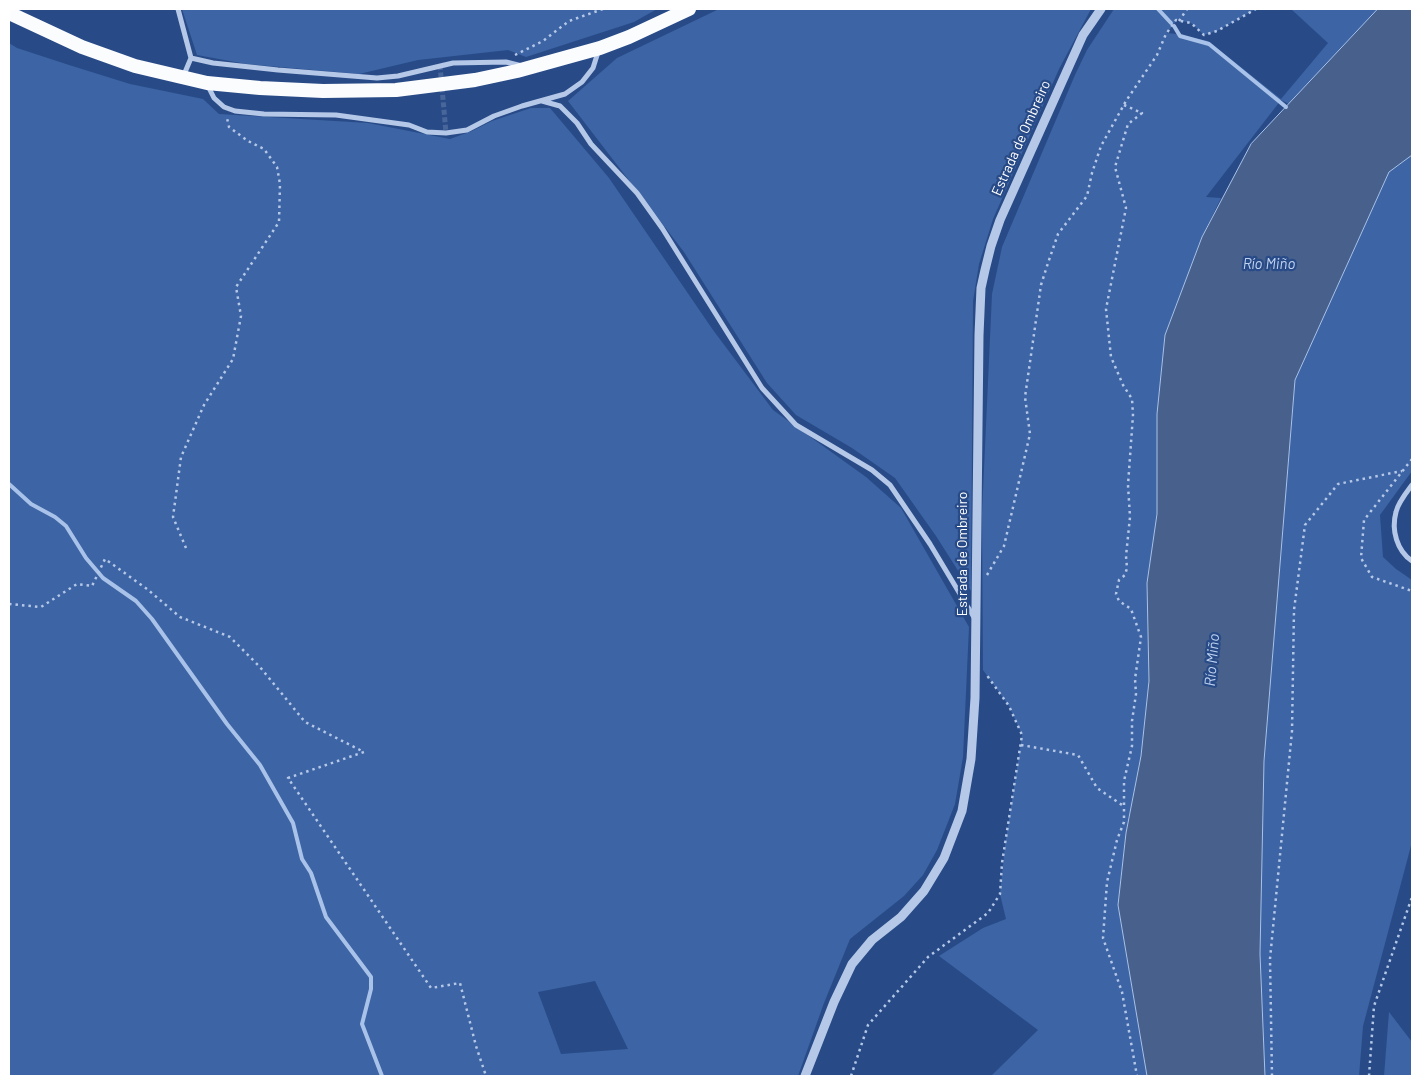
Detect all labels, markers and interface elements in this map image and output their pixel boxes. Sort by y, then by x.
street label: Estrada de Ombreiro [988,78,1054,198]
water label: Río Miño [1243,255,1295,273]
street label: Estrada de Ombreiro [954,492,970,616]
water label: Río Miño [1201,633,1223,687]

